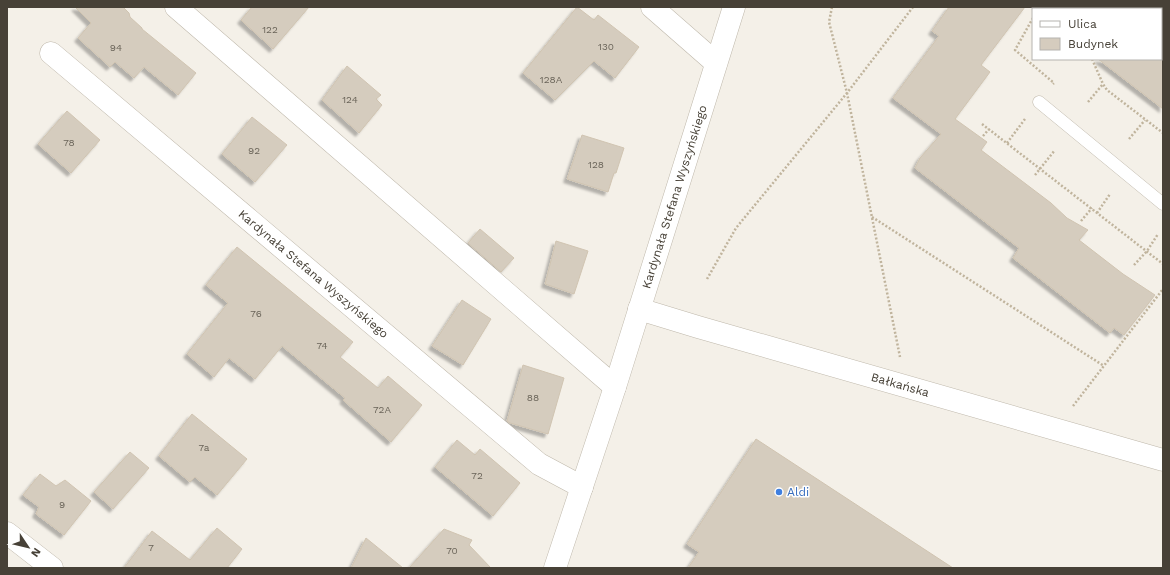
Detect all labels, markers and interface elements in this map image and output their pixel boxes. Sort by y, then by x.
legend [1032,8,1162,60]
text: Ulica [1068,17,1097,31]
house number: 122 [262,24,278,35]
text: Budynek [1068,37,1118,51]
house number: 130 [598,41,614,52]
house number: 94 [110,42,122,53]
house number: 128A [540,74,563,85]
house number: 124 [342,94,358,105]
street label: Kardynała Stefana Wyszyńskiego [639,103,710,290]
house number: 78 [63,137,75,148]
house number: 92 [248,145,260,156]
house number: 128 [588,159,604,170]
street label: Kardynała Stefana Wyszyńskiego [236,207,391,341]
house number: 76 [250,308,262,319]
house number: 74 [316,340,328,351]
street label: Bałkańska [870,370,931,400]
house number: 88 [527,392,539,403]
house number: 72A [373,404,391,415]
house number: 7a [199,442,210,453]
house number: 72 [471,470,483,481]
place label: Aldi [787,485,809,499]
marker: Aldi [774,487,784,497]
house number: 9 [59,499,65,510]
north arrow [8,527,48,567]
house number: 7 [148,542,154,553]
text: N [28,545,43,560]
house number: 70 [446,545,458,556]

